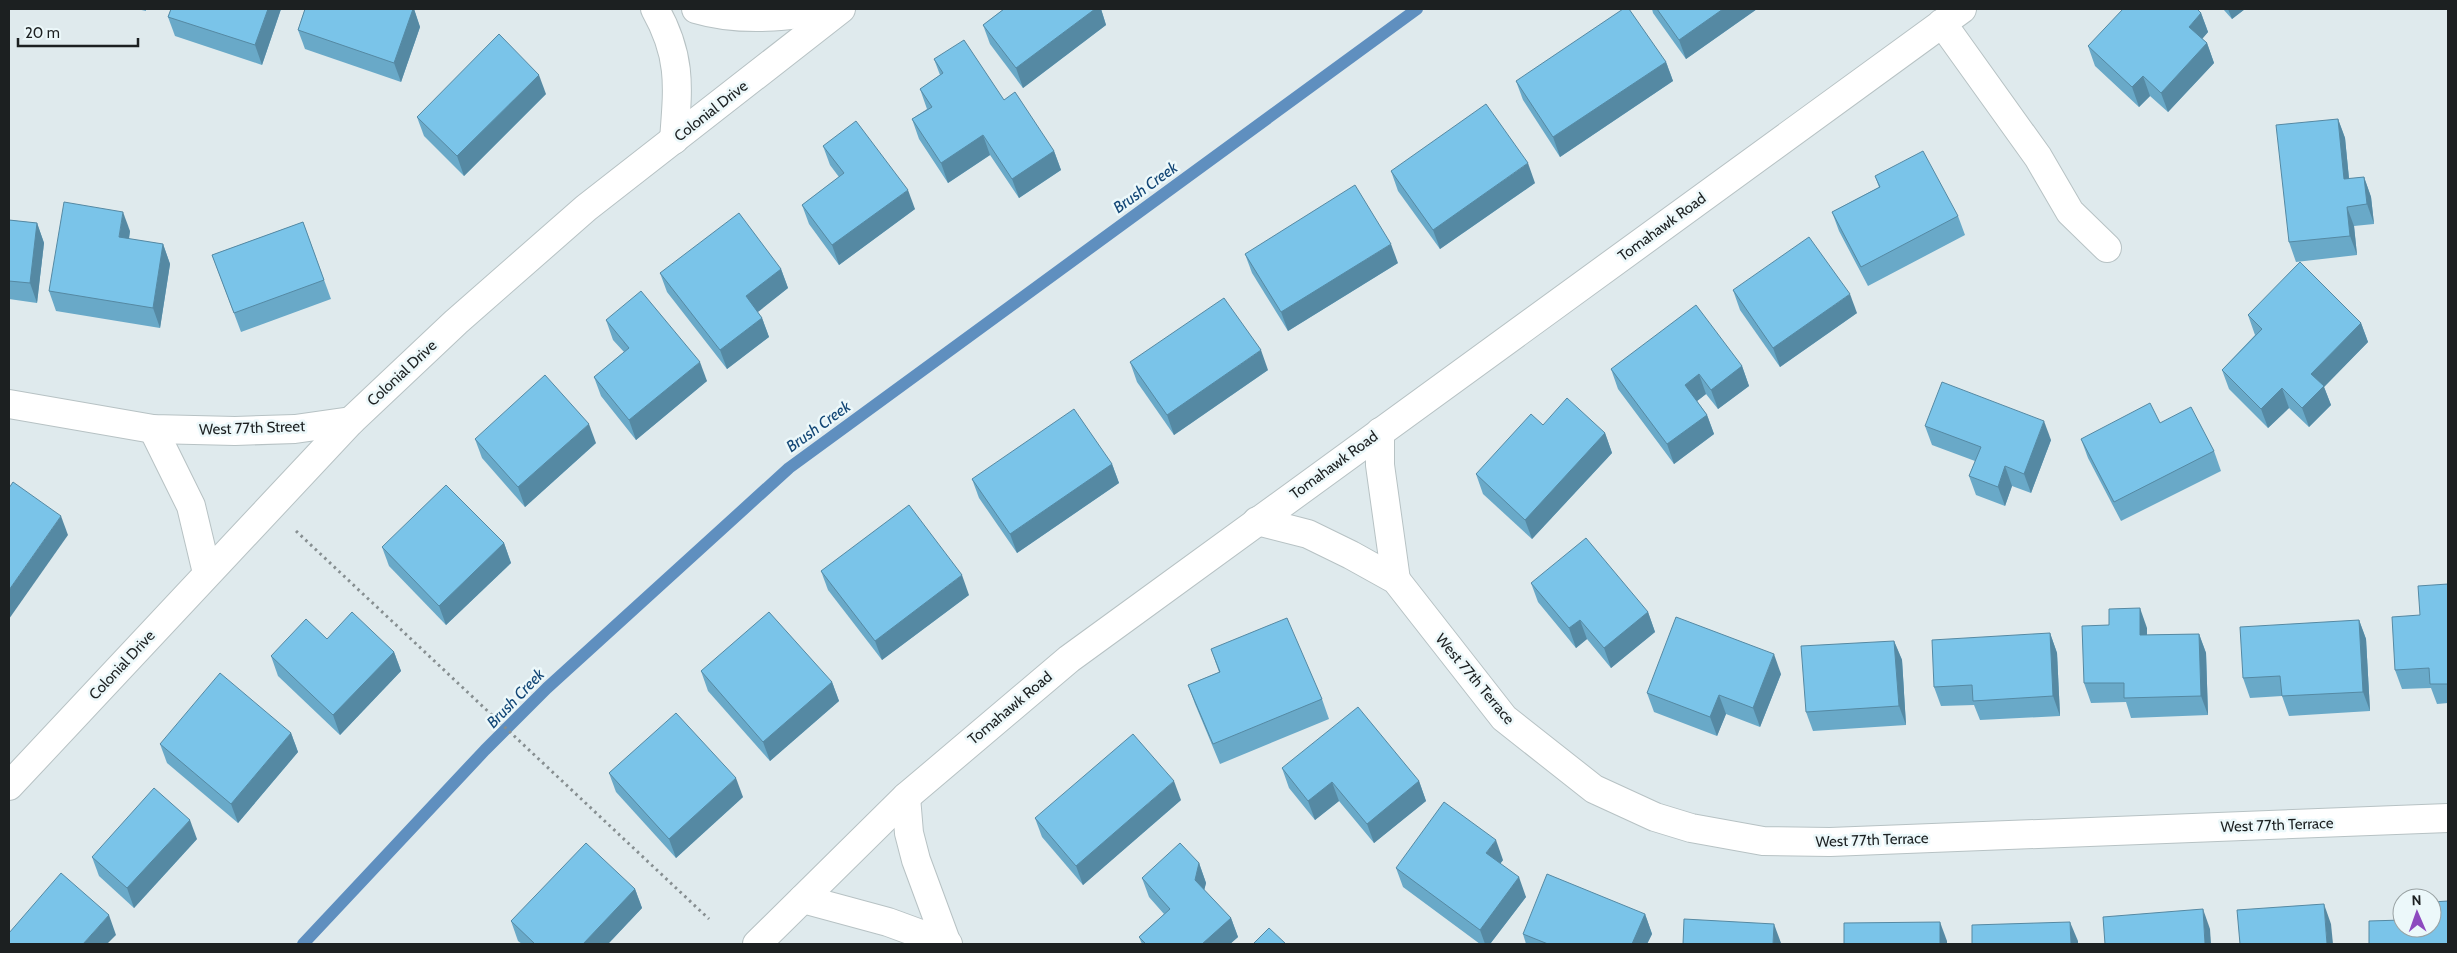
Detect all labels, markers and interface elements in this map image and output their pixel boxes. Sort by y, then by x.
scale bar [18,15,138,47]
text: 20 m [25,24,60,42]
street label: Colonial Drive [671,77,752,145]
water label: Brush Creek [1110,157,1182,217]
street label: Tomahawk Road [1615,189,1709,265]
street label: Colonial Drive [364,336,441,410]
water label: Brush Creek [783,396,855,456]
street label: West 77th Street [199,417,305,439]
street label: Tomahawk Road [1287,427,1381,503]
street label: Colonial Drive [85,626,159,703]
street label: West 77th Terrace [1432,630,1518,728]
water label: Brush Creek [483,664,549,732]
street label: Tomahawk Road [964,668,1056,748]
street label: West 77th Terrace [2220,814,2334,836]
street label: West 77th Terrace [1815,829,1929,851]
north arrow [2392,888,2442,938]
text: N [2411,891,2422,909]

